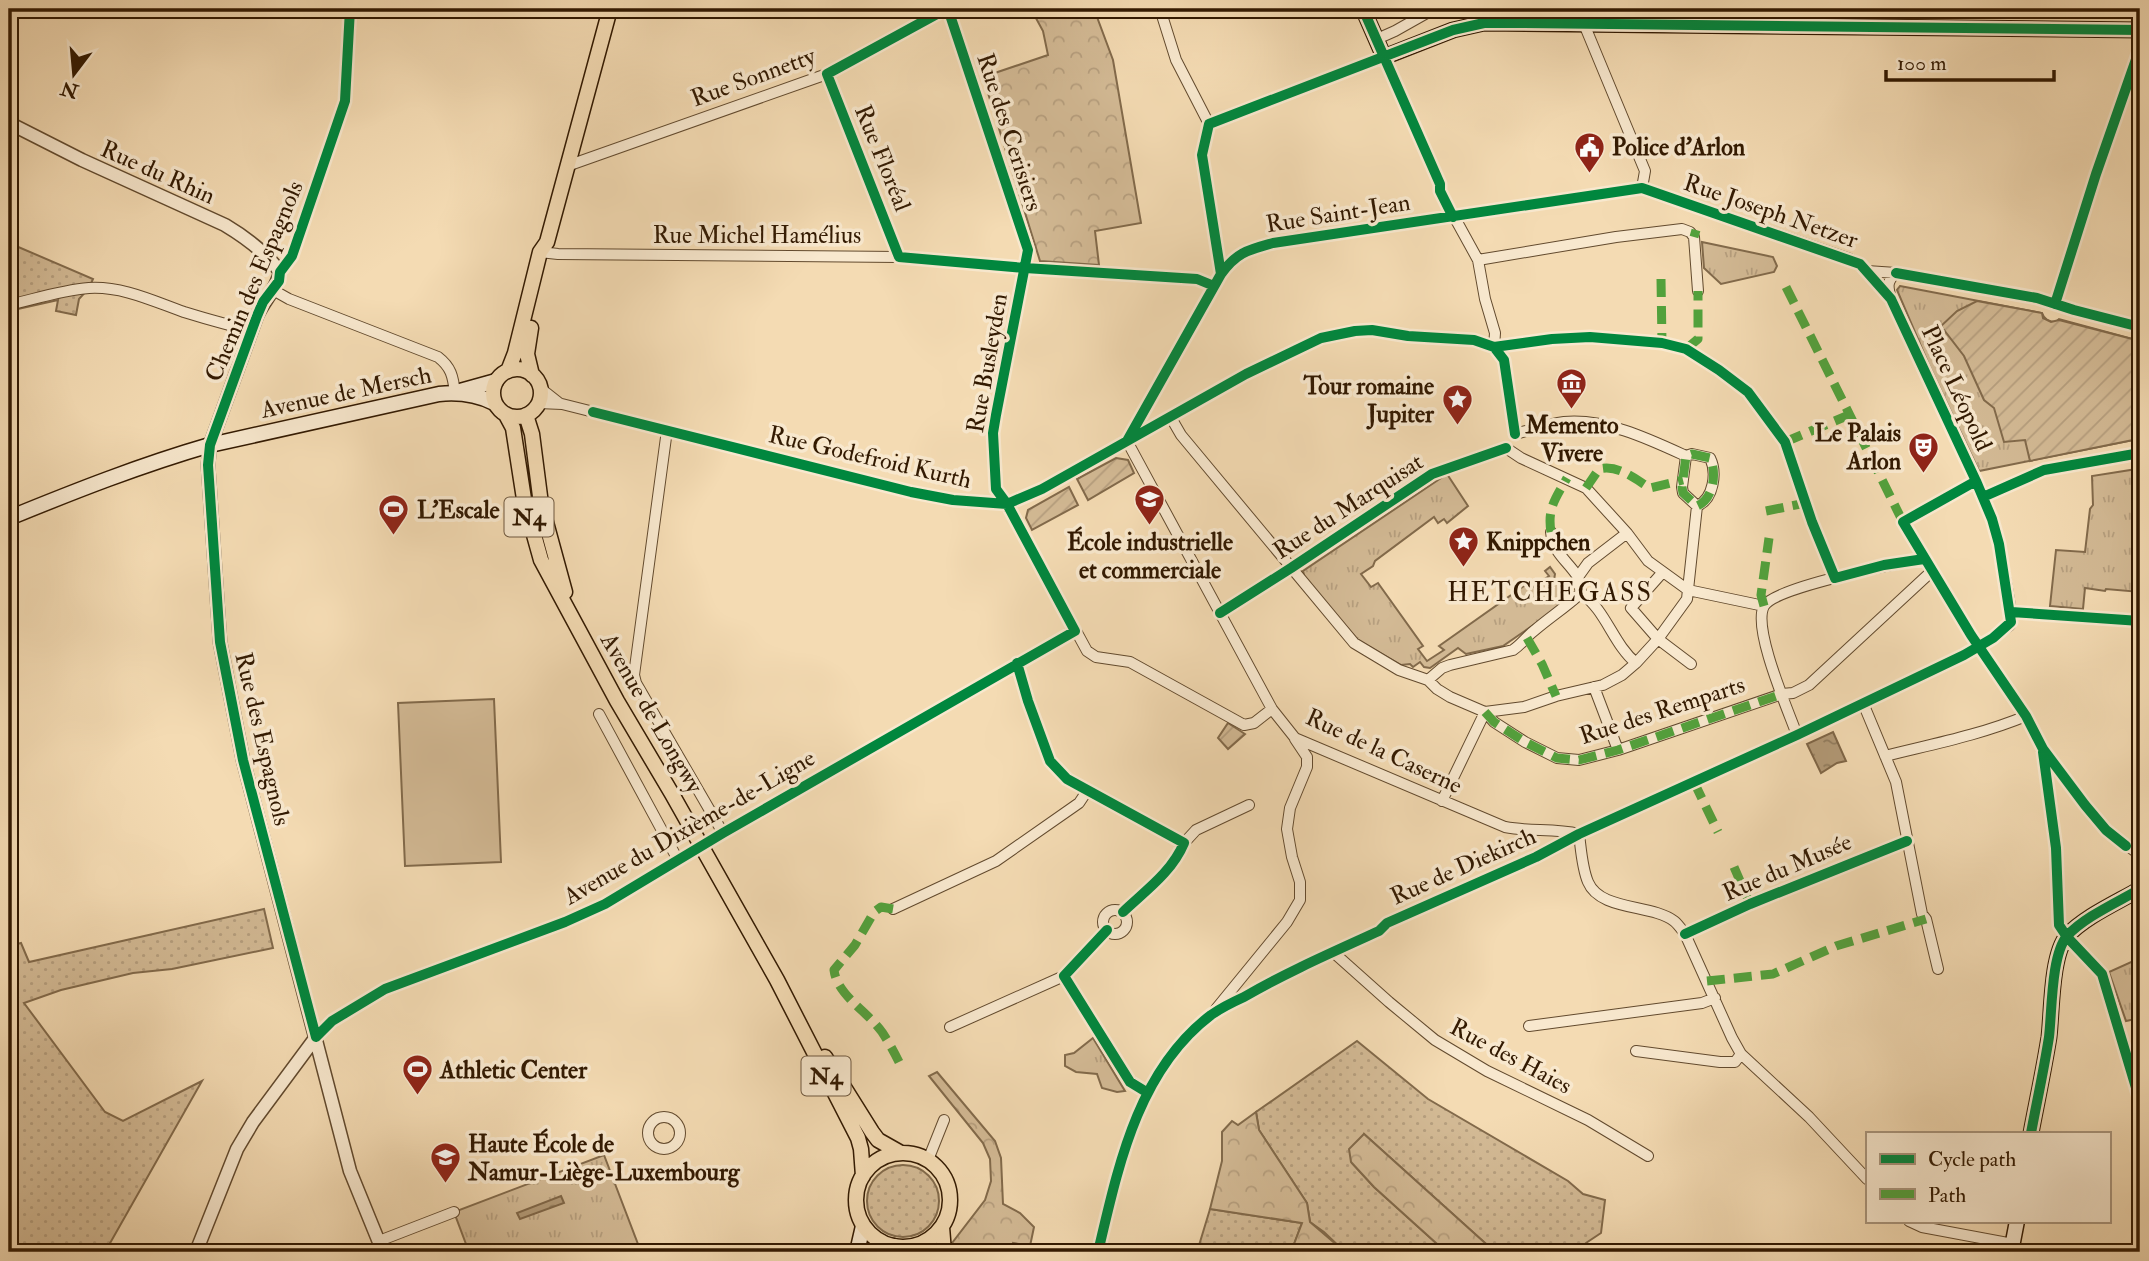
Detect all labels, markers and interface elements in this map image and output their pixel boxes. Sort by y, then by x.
north arrow [38,38,108,108]
scale bar [1886,38,2054,82]
street label: Rue Sonnetty [687,40,820,114]
street label: Rue des Cerisiers [969,49,1050,215]
text: 100 m [1897,50,1947,77]
text: N [57,75,82,104]
street label: Rue Floréal [847,100,918,216]
public building icon: Police d'Arlon [1572,130,1606,174]
place label: Police d'Arlon [1612,132,1746,163]
street label: Rue du Rhin [96,133,220,211]
street label: Rue Joseph Netzer [1680,167,1862,256]
street label: Chemin des Espagnols [198,176,311,386]
street label: Rue Saint-Jean [1264,187,1412,240]
street label: Rue Michel Hamélius [653,220,861,251]
street label: Rue Busleyden [960,291,1015,435]
street label: Place Léopold [1914,320,1999,456]
street label: Avenue de Mersch [257,359,435,426]
museum icon: Memento Vivere [1555,366,1589,410]
place label: Tour romaine Jupiter [1303,371,1435,430]
place icon: Tour romaine Jupiter [1440,383,1474,427]
place label: Memento Vivere [1525,410,1619,469]
place label: Le Palais Arlon [1815,418,1902,477]
street label: Rue Godefroid Kurth [765,419,975,496]
theatre icon: Le Palais Arlon [1907,430,1941,474]
street label: Rue du Marquisat [1267,446,1429,566]
school or university icon: École industrielle et commerciale [1133,483,1167,527]
sports icon: L'Escale [377,493,411,537]
place label: L'Escale [417,495,500,526]
road number: N4 [504,498,554,537]
place icon: Knippchen [1446,525,1480,569]
place label: École industrielle et commerciale [1067,526,1233,586]
place label: Knippchen [1486,527,1591,558]
district label: HETCHEGASS [1447,577,1653,609]
street label: Avenue de Longwy [593,627,710,799]
street label: Rue des Espagnols [228,649,298,829]
street label: Rue des Remparts [1576,669,1749,752]
street label: Rue de la Caserne [1300,702,1467,801]
street label: Avenue du Dixième-de-Ligne [557,743,821,913]
street label: Rue de Diekirch [1386,820,1541,912]
street label: Rue du Musée [1718,826,1856,909]
street label: Rue des Haies [1444,1011,1577,1101]
sports icon: Athletic Center [400,1053,434,1097]
place label: Athletic Center [439,1055,588,1086]
road number: N4 [802,1056,850,1096]
place label: Haute École de Namur-Liège-Luxembourg [467,1128,741,1188]
legend [1866,1132,2110,1222]
school or university icon: Haute École de Namur-Liège-Luxembourg [428,1141,462,1185]
text: Cycle path [1928,1146,2016,1173]
text: Path [1928,1182,1966,1209]

